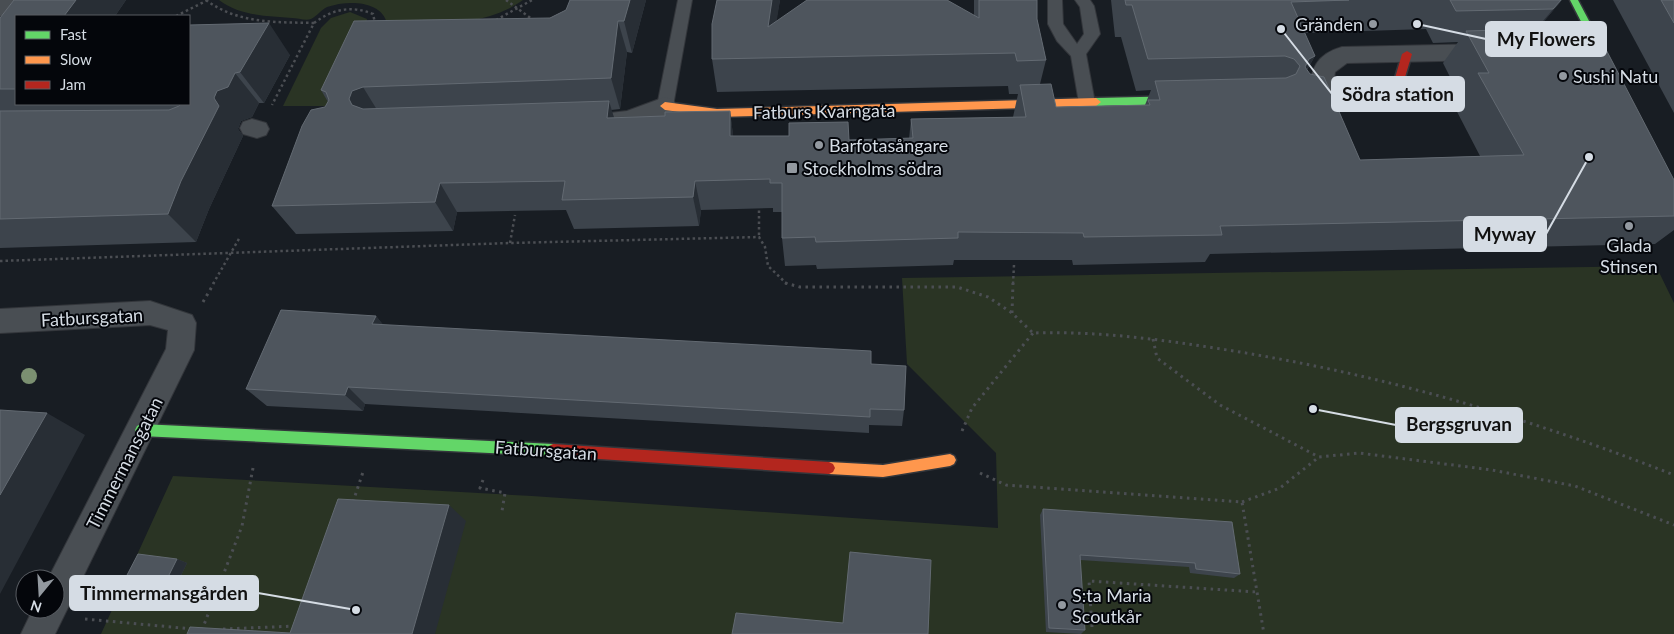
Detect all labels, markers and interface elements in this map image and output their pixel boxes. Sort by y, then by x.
place label: Gränden [1295,13,1363,35]
legend [15,15,190,105]
marker: Gränden [1367,18,1379,30]
callout: My Flowers [1486,22,1606,56]
text: Fast [60,25,87,43]
text: My Flowers [1497,27,1595,50]
text: Slow [60,50,92,68]
place label: Sushi Natu [1573,65,1658,87]
marker: Sushi Natu [1557,70,1569,82]
text: Jam [60,75,86,93]
callout: Södra station [1332,77,1464,111]
text: Södra station [1342,82,1454,105]
street label: Fatburs Kvarngata [753,99,895,123]
place label: Barfotasångare [829,134,948,156]
marker: Barfotasångare [813,139,825,151]
place label: Stockholms södra [803,157,942,179]
marker: Stockholms södra [785,161,799,175]
callout: Myway [1464,217,1546,251]
marker: Glada Stinsen [1623,220,1635,232]
text: Myway [1474,222,1537,245]
place label: Glada Stinsen [1600,234,1658,277]
street label: Fatbursgatan [40,303,144,331]
street label: Timmermansgatan [81,393,167,533]
callout: Bergsgruvan [1396,408,1522,442]
text: Bergsgruvan [1406,412,1512,435]
street label: Fatbursgatan [494,435,598,465]
north arrow [15,569,65,619]
callout: Timmermansgården [70,576,258,610]
text: Timmermansgården [80,581,248,604]
place label: S:ta Maria Scoutkår [1072,584,1151,627]
text: N [28,597,44,617]
marker: S:ta Maria Scoutkår [1056,599,1068,611]

